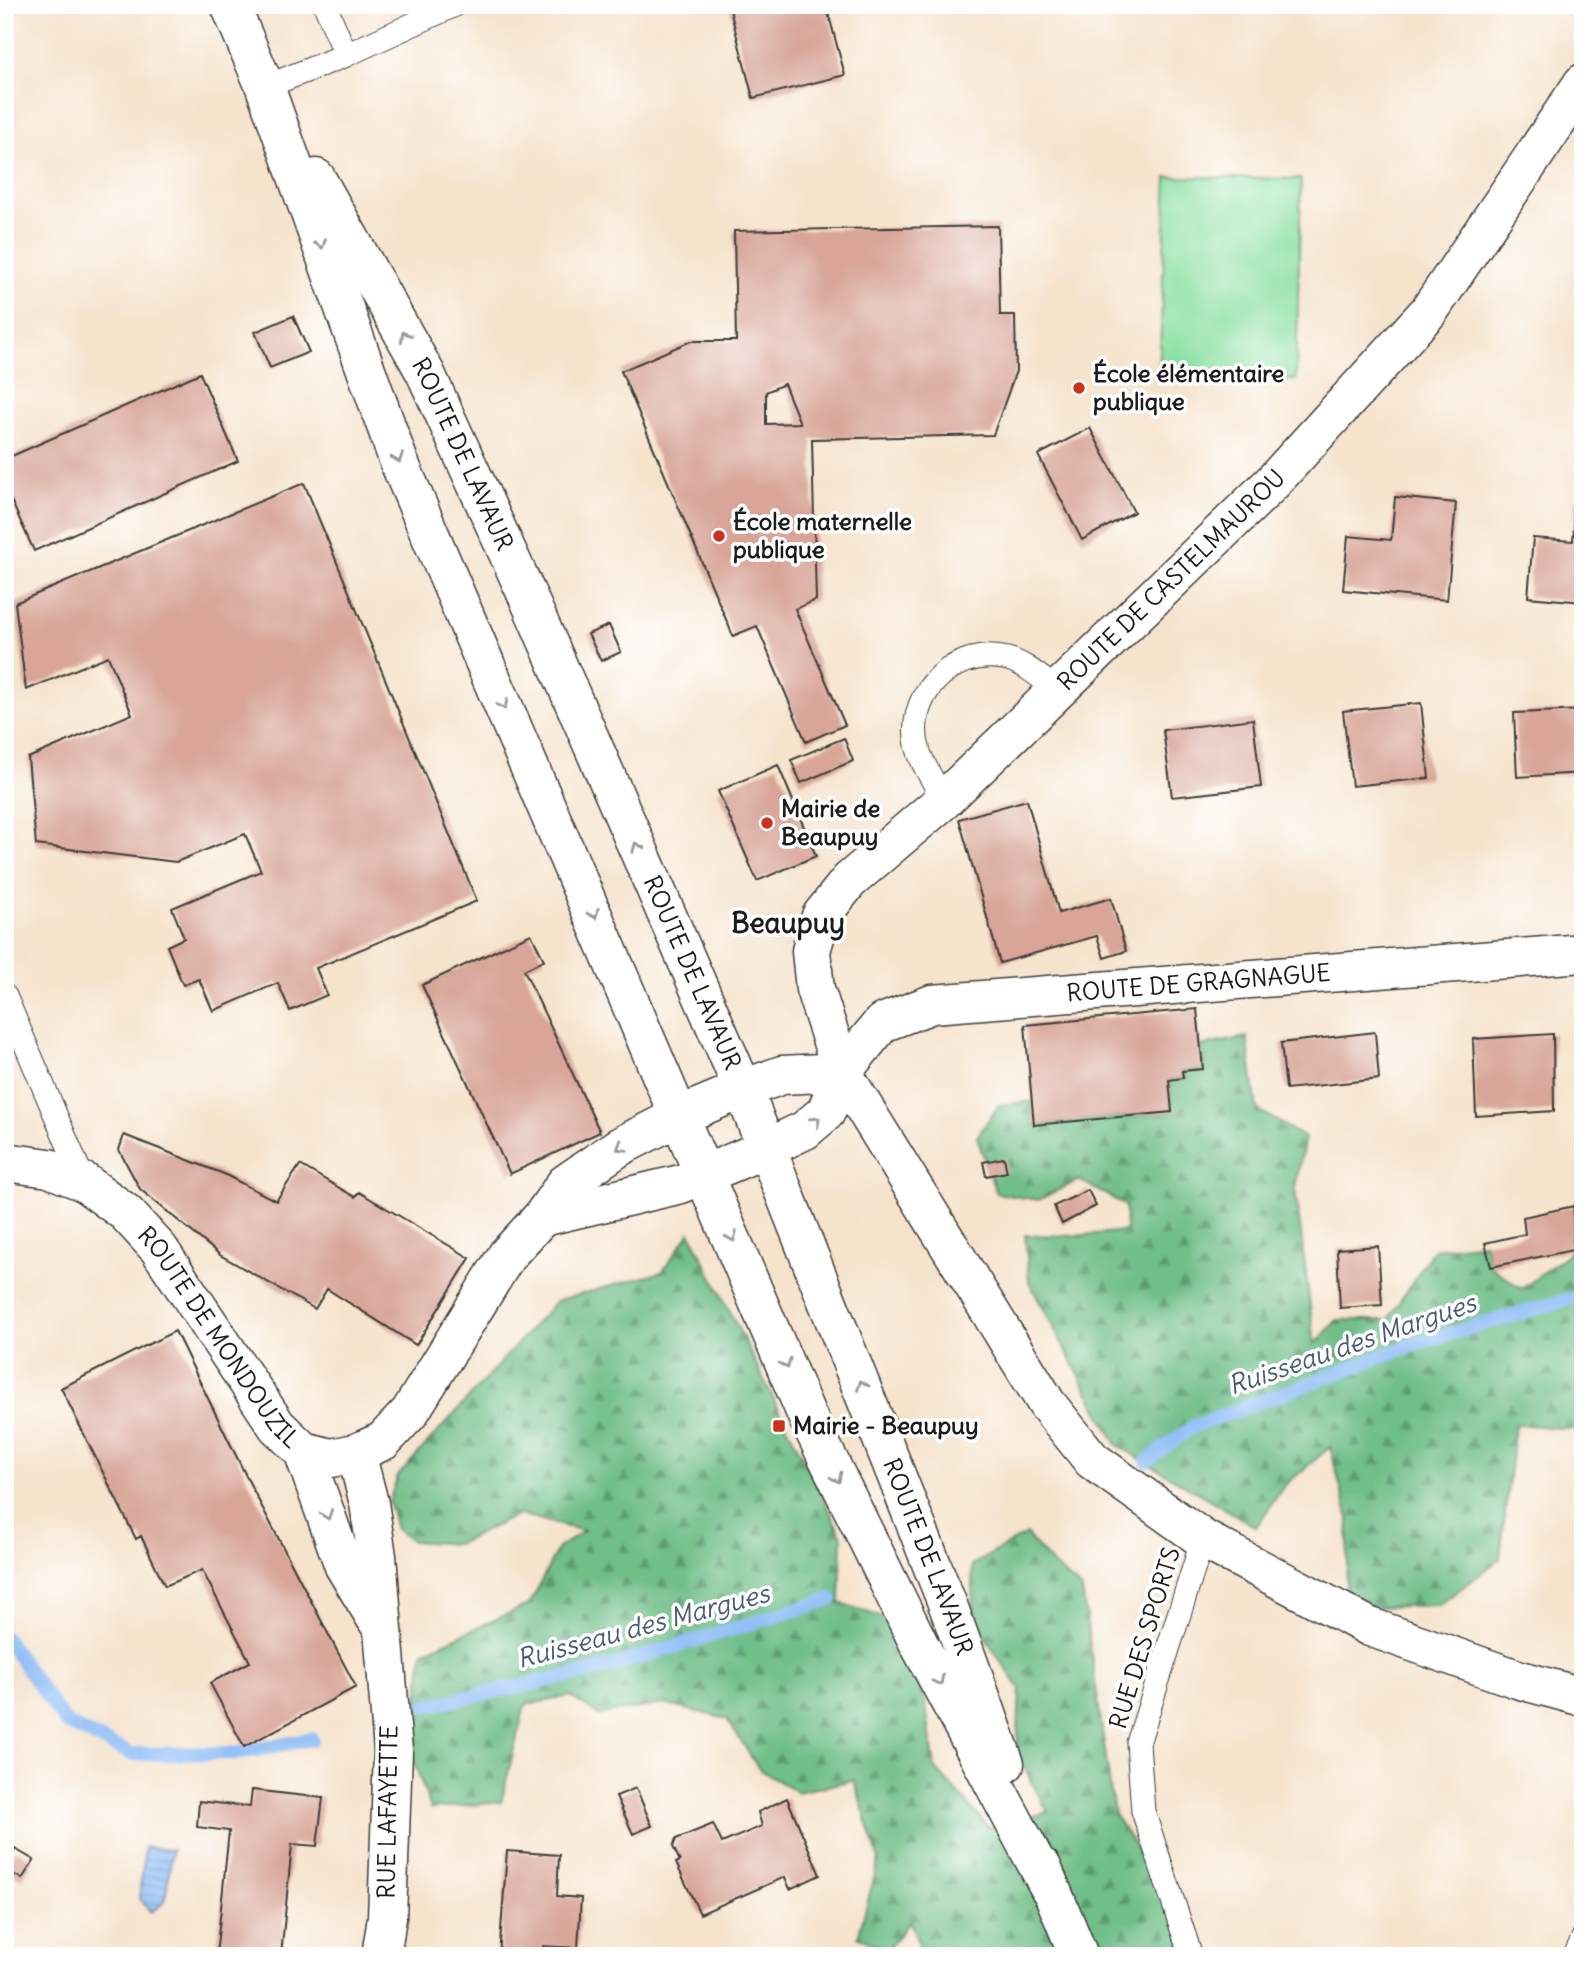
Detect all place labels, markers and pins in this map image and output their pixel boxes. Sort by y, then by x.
place label: École élémentaire publique [1093,358,1284,416]
marker: École élémentaire publique [1071,380,1087,396]
place label: École maternelle publique [733,506,912,564]
marker: École maternelle publique [711,528,727,544]
place label: Mairie de Beaupuy [781,793,880,851]
marker: Mairie de Beaupuy [759,815,775,831]
place label: Mairie - Beaupuy [793,1410,979,1440]
marker: Mairie - Beaupuy [771,1418,787,1434]

